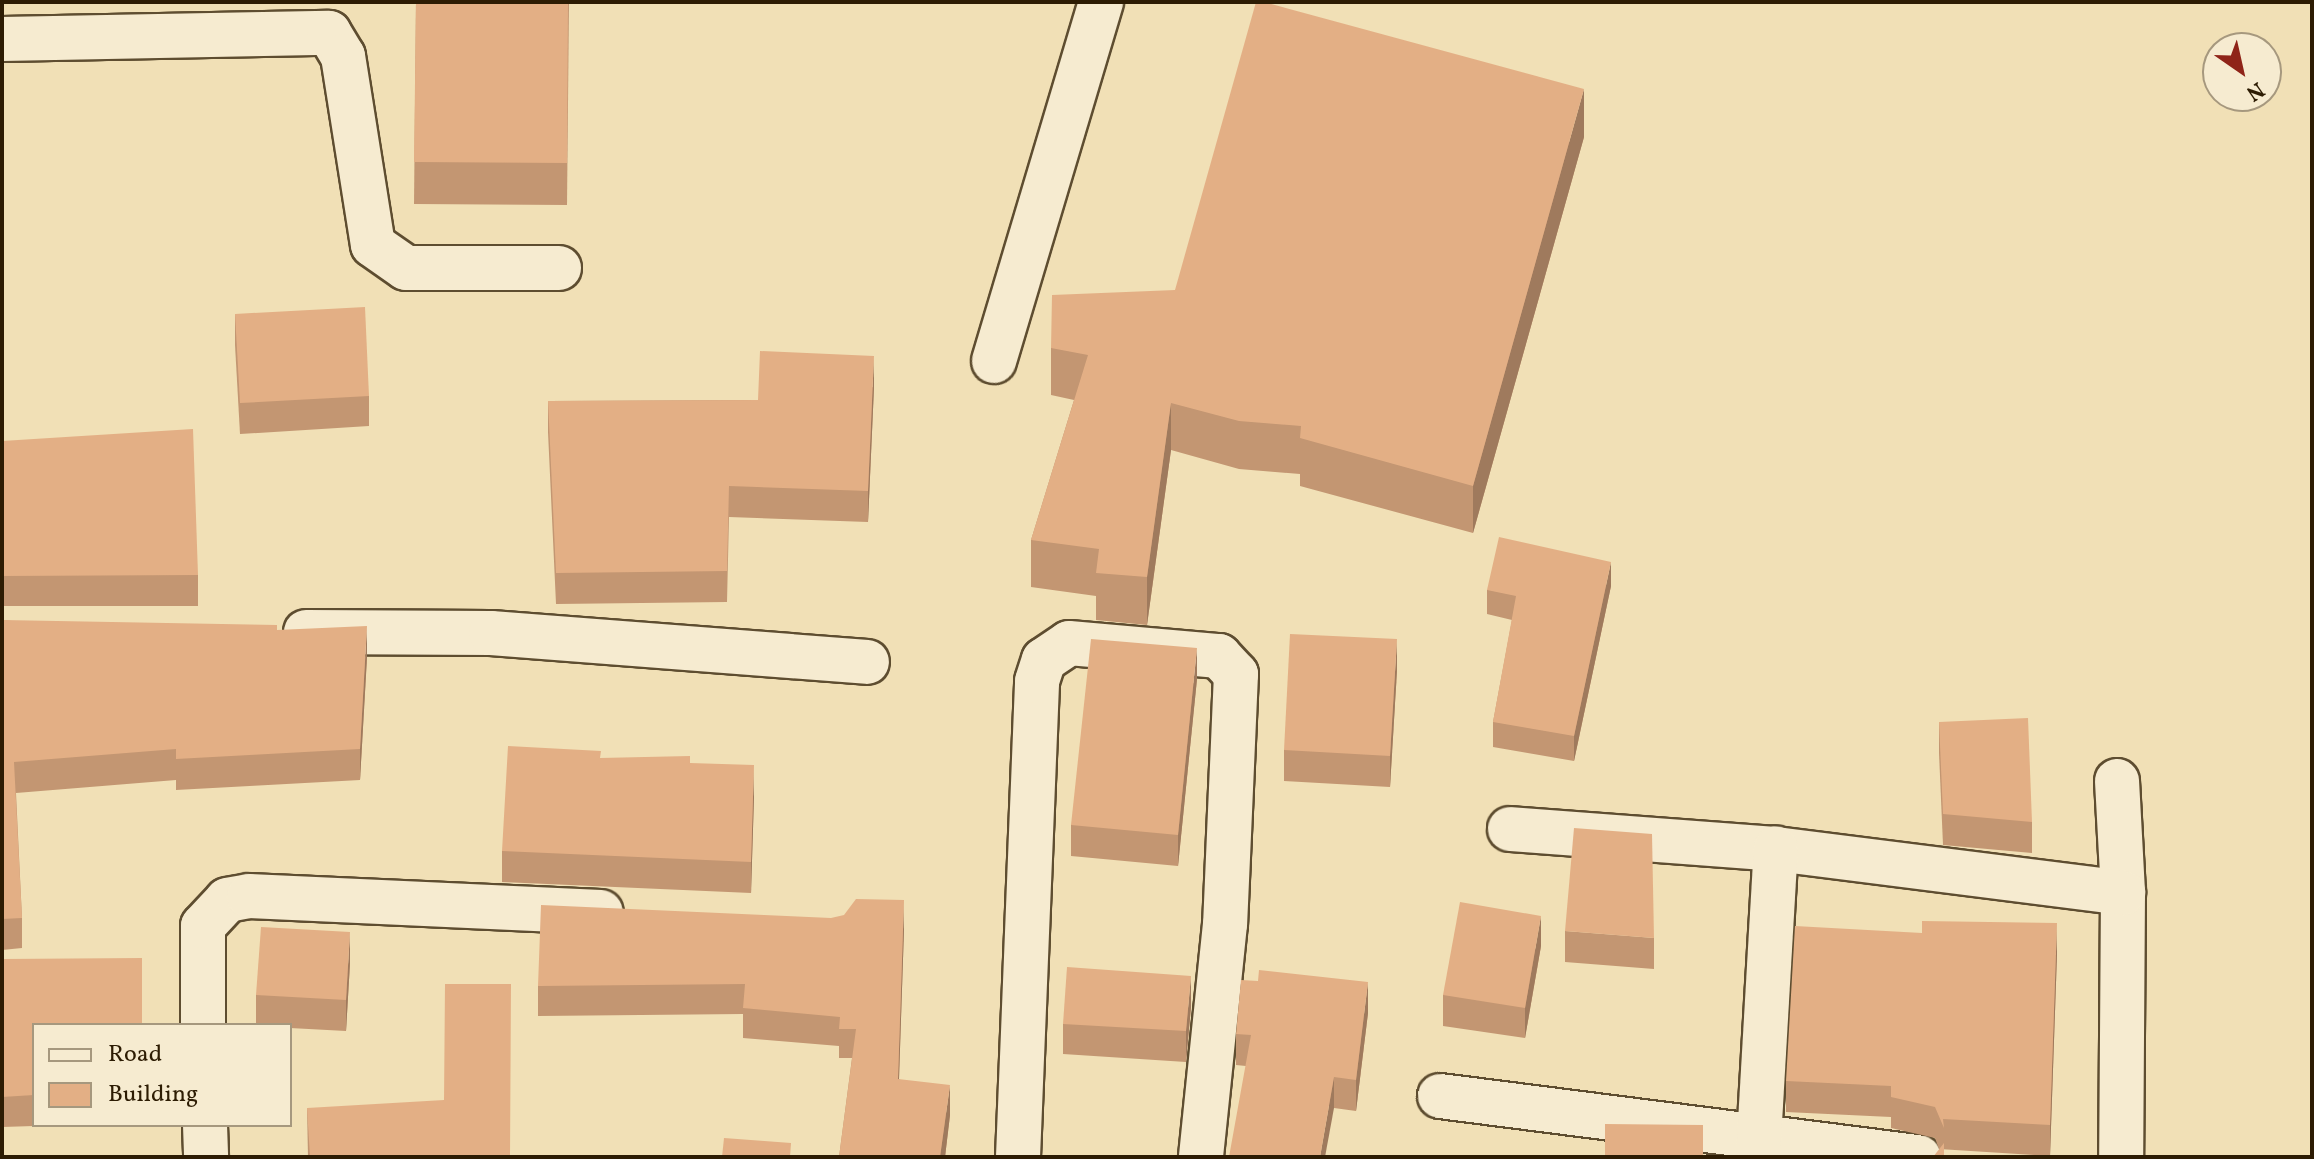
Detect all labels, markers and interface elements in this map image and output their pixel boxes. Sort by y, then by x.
north arrow [2202,32,2282,112]
text: N [2239,73,2270,108]
legend [32,1023,292,1127]
text: Road [108,1038,162,1072]
text: Building [108,1078,198,1112]

